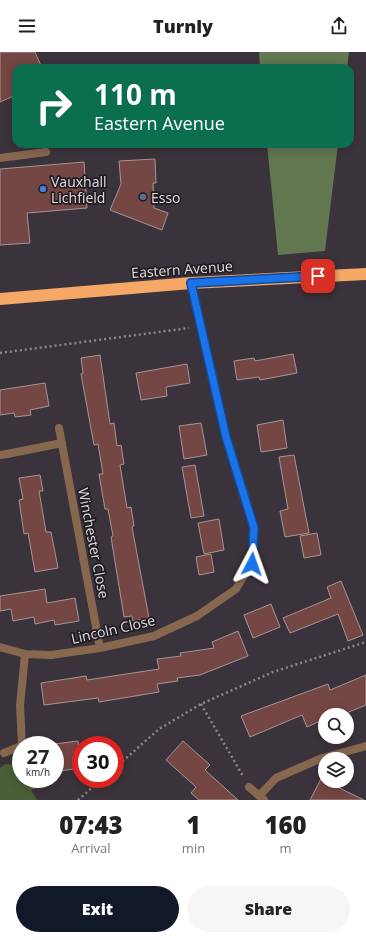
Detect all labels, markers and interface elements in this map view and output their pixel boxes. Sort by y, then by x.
text: Turnly [153,14,213,38]
icon: menu [16,15,38,37]
icon: share [328,15,350,37]
text: 110 m [94,75,177,113]
icon: right [28,80,80,132]
text: Eastern Avenue [94,111,225,135]
place label: Vauxhall Lichfield [51,172,106,207]
marker: Vauxhall Lichfield [38,184,48,194]
place label: Esso [151,188,181,207]
marker: Esso [138,192,148,202]
street label: Eastern Avenue [131,256,234,282]
pin [301,259,335,293]
icon: arrive [307,265,329,287]
street label: Winchester Close [74,486,114,600]
position arrow [231,543,273,585]
street label: Lincoln Close [69,610,157,648]
map controls [318,708,354,788]
button: search [318,708,354,744]
speed limit sign: 30 [72,736,124,788]
text: 27 [27,743,49,770]
button: layers [318,752,354,788]
text: km/h [26,765,50,779]
text: 07:43 [59,808,123,841]
text: 1 [186,808,201,841]
text: 160 [264,808,307,841]
text: Arrival [71,839,110,857]
text: min [182,839,205,857]
text: m [280,839,292,857]
button: Exit [16,886,179,932]
button: Share [187,886,350,932]

